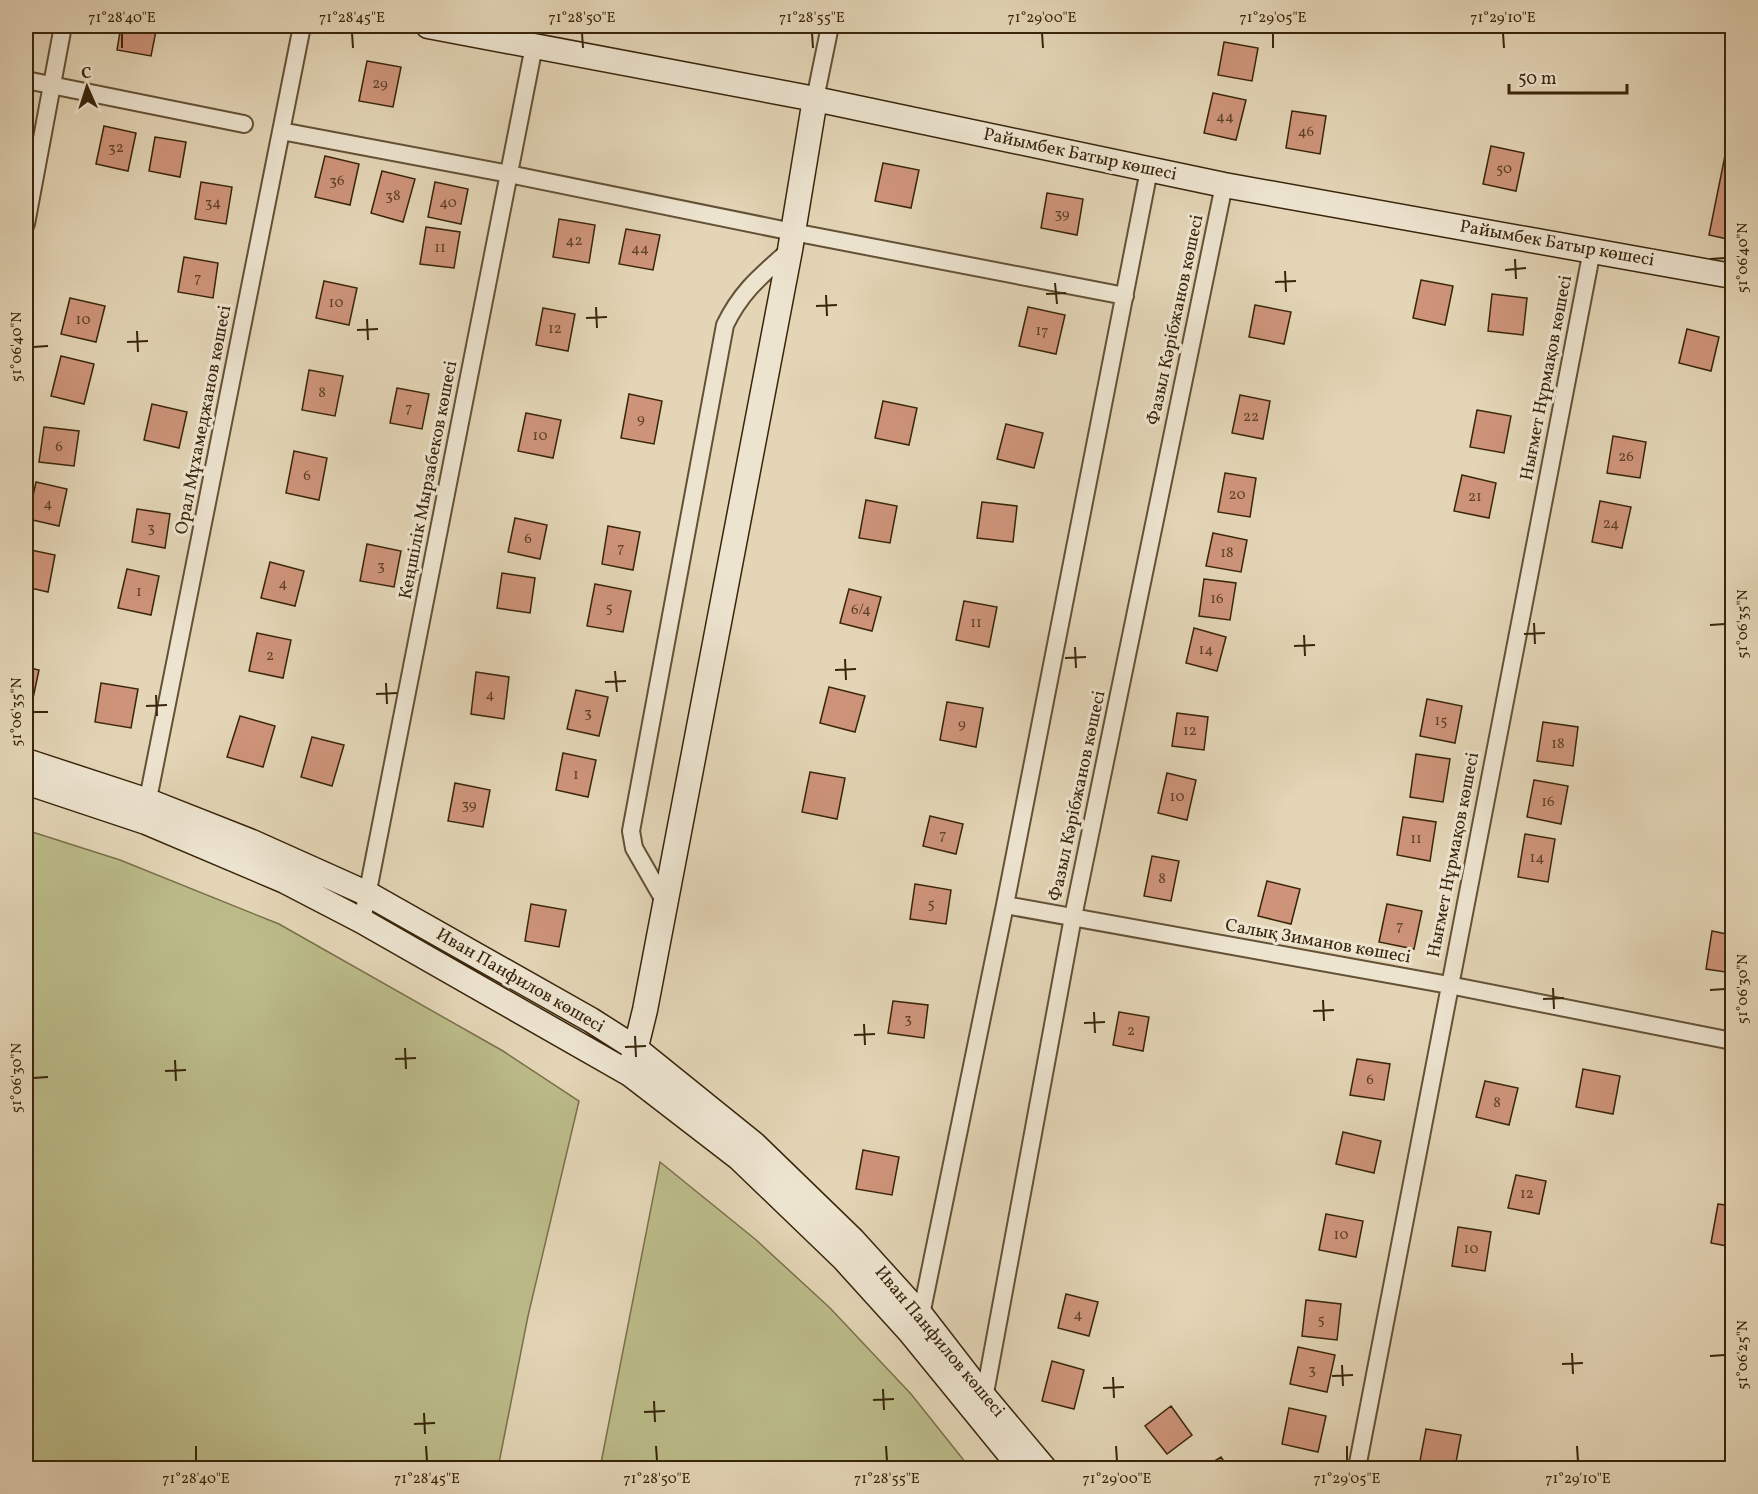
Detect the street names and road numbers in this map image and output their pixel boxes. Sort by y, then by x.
street label: Райымбек Батыр көшесі [981,122,1179,188]
street label: Фазыл Кәрібжанов көшесі [1141,212,1211,428]
street label: Райымбек Батыр көшесі [1458,215,1656,273]
street label: Нығмет Нұрмақов көшесі [1515,273,1579,483]
street label: Орал Мұхамеджанов көшесі [169,303,239,537]
street label: Кеңшілік Мырзабеков көшесі [394,359,464,601]
street label: Фазыл Кәрібжанов көшесі [1043,688,1113,904]
street label: Нығмет Нұрмақов көшесі [1422,750,1486,960]
street label: Салық Зиманов көшесі [1223,913,1413,971]
street label: Иван Панфилов көшесі [431,922,609,1040]
street label: Иван Панфилов көшесі [868,1261,1010,1423]

